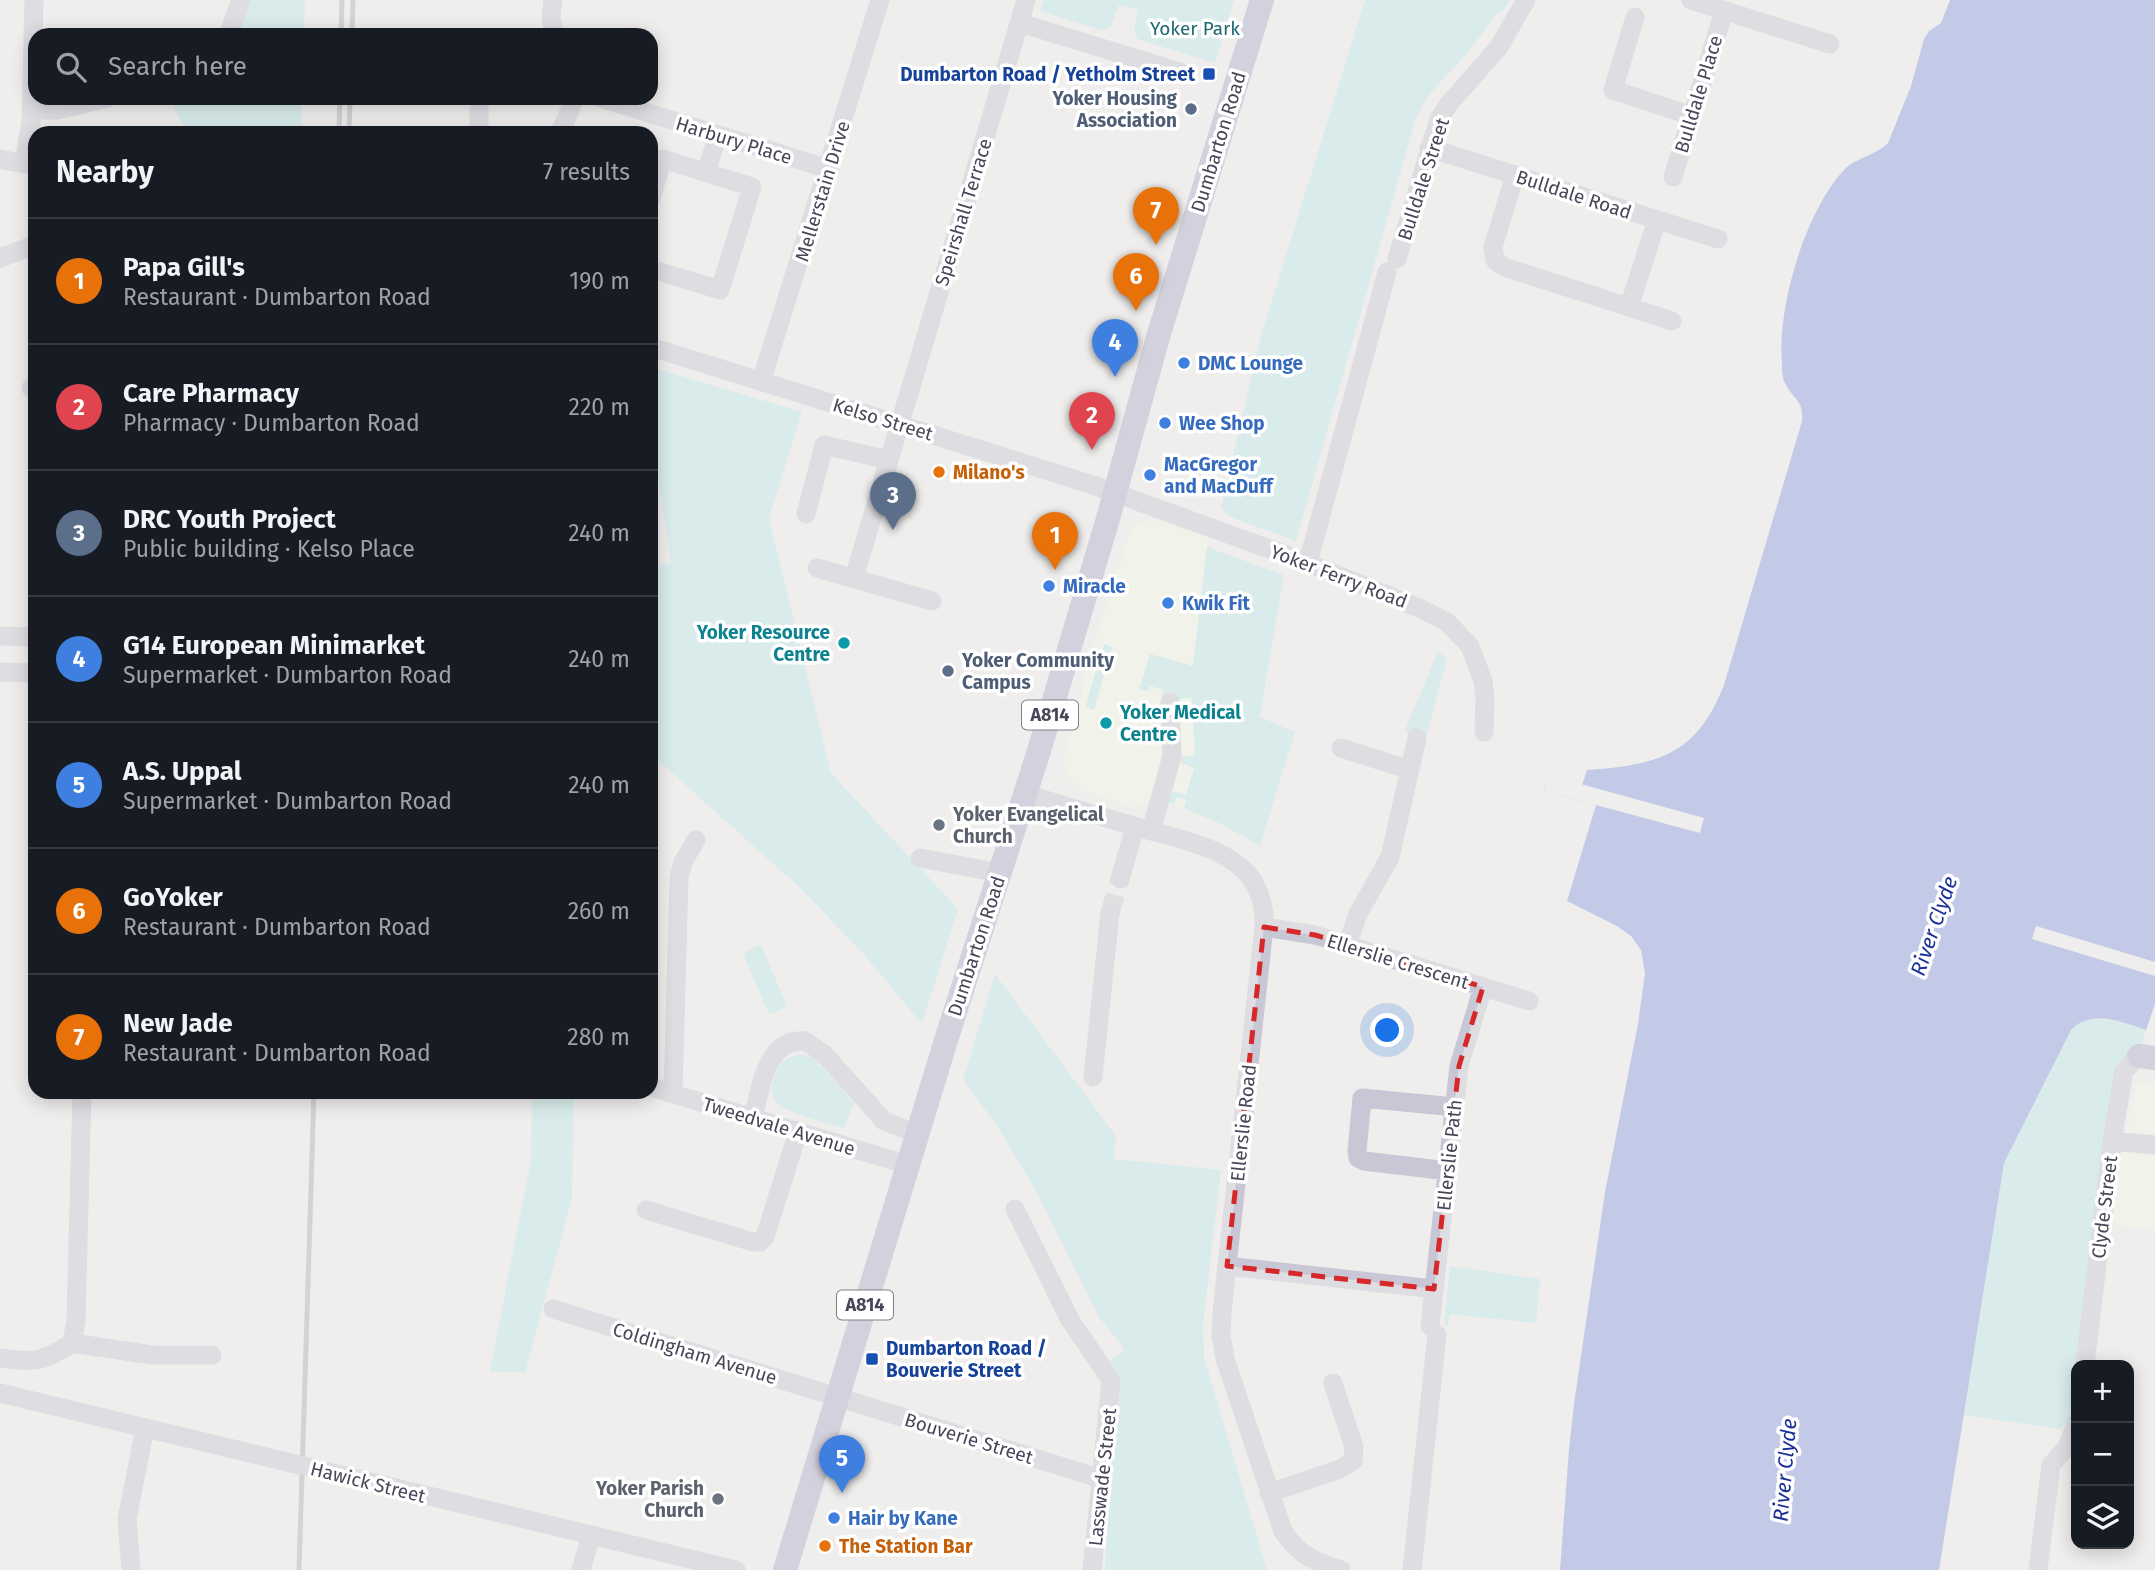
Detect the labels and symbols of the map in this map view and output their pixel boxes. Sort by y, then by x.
park label: Yoker Park [1150,17,1240,40]
street label: Bulldale Place [1670,33,1727,156]
place label: Dumbarton Road / Yetholm Street [900,63,1196,86]
marker: Dumbarton Road / Yetholm Street [1201,66,1217,82]
street label: Dumbarton Road [1186,69,1251,215]
place label: Yoker Housing Association [1051,87,1178,132]
marker: Yoker Housing Association [1183,101,1199,117]
street label: Harbury Place [673,112,795,169]
street label: Bulldale Street [1393,115,1454,243]
street label: Mellerstain Drive [790,118,855,264]
street label: Speirshall Terrace [930,135,997,289]
street label: Bulldale Road [1513,165,1634,224]
pin: 7 [1133,187,1179,245]
pin: 6 [1113,253,1159,311]
pin: 4 [1092,319,1138,377]
place label: DMC Lounge [1198,352,1303,375]
marker: DMC Lounge [1176,355,1192,371]
pin: 2 [1069,392,1115,450]
street label: Kelso Street [830,393,936,446]
place label: Wee Shop [1179,412,1265,435]
marker: Wee Shop [1157,415,1173,431]
place label: MacGregor and MacDuff [1164,453,1275,498]
place label: Milano's [953,461,1025,484]
marker: Milano's [931,464,947,480]
marker: MacGregor and MacDuff [1142,467,1158,483]
pin: 3 [870,472,916,530]
pin: 1 [1032,512,1078,570]
street label: Yoker Ferry Road [1267,540,1410,613]
place label: Miracle [1063,575,1126,598]
marker: Miracle [1041,578,1057,594]
place label: Kwik Fit [1182,592,1251,615]
marker: Kwik Fit [1160,595,1176,611]
place label: Yoker Resource Centre [696,621,830,666]
marker: Yoker Resource Centre [836,635,852,651]
place label: Yoker Community Campus [961,649,1114,694]
marker: Yoker Community Campus [940,663,956,679]
road number: A814 [1022,700,1078,730]
place label: Yoker Medical Centre [1119,701,1241,746]
marker: Yoker Medical Centre [1098,715,1114,731]
place label: Yoker Evangelical Church [952,803,1104,848]
marker: Yoker Evangelical Church [931,817,947,833]
street label: Dumbarton Road [943,873,1010,1019]
water label: River Clyde [1905,873,1963,979]
street label: Ellerslie Crescent [1324,929,1472,994]
your location [1370,1013,1404,1047]
street label: Ellerslie Road [1226,1063,1261,1183]
street label: Tweedvale Avenue [700,1092,858,1161]
street label: Ellerslie Path [1432,1098,1467,1212]
street label: Clyde Street [2087,1154,2122,1260]
road number: A814 [837,1290,893,1320]
street label: Coldingham Avenue [610,1318,780,1389]
place label: Dumbarton Road / Bouverie Street [886,1337,1047,1382]
marker: Dumbarton Road / Bouverie Street [864,1351,880,1367]
street label: Lasswade Street [1084,1407,1121,1547]
street label: Bouverie Street [902,1408,1036,1469]
water label: River Clyde [1768,1417,1802,1523]
pin: 5 [819,1435,865,1493]
street label: Hawick Street [308,1457,428,1508]
place label: Yoker Parish Church [595,1477,704,1522]
marker: Yoker Parish Church [710,1491,726,1507]
place label: Hair by Kane [848,1507,958,1530]
marker: Hair by Kane [826,1510,842,1526]
place label: The Station Bar [839,1535,973,1558]
marker: The Station Bar [817,1538,833,1554]

